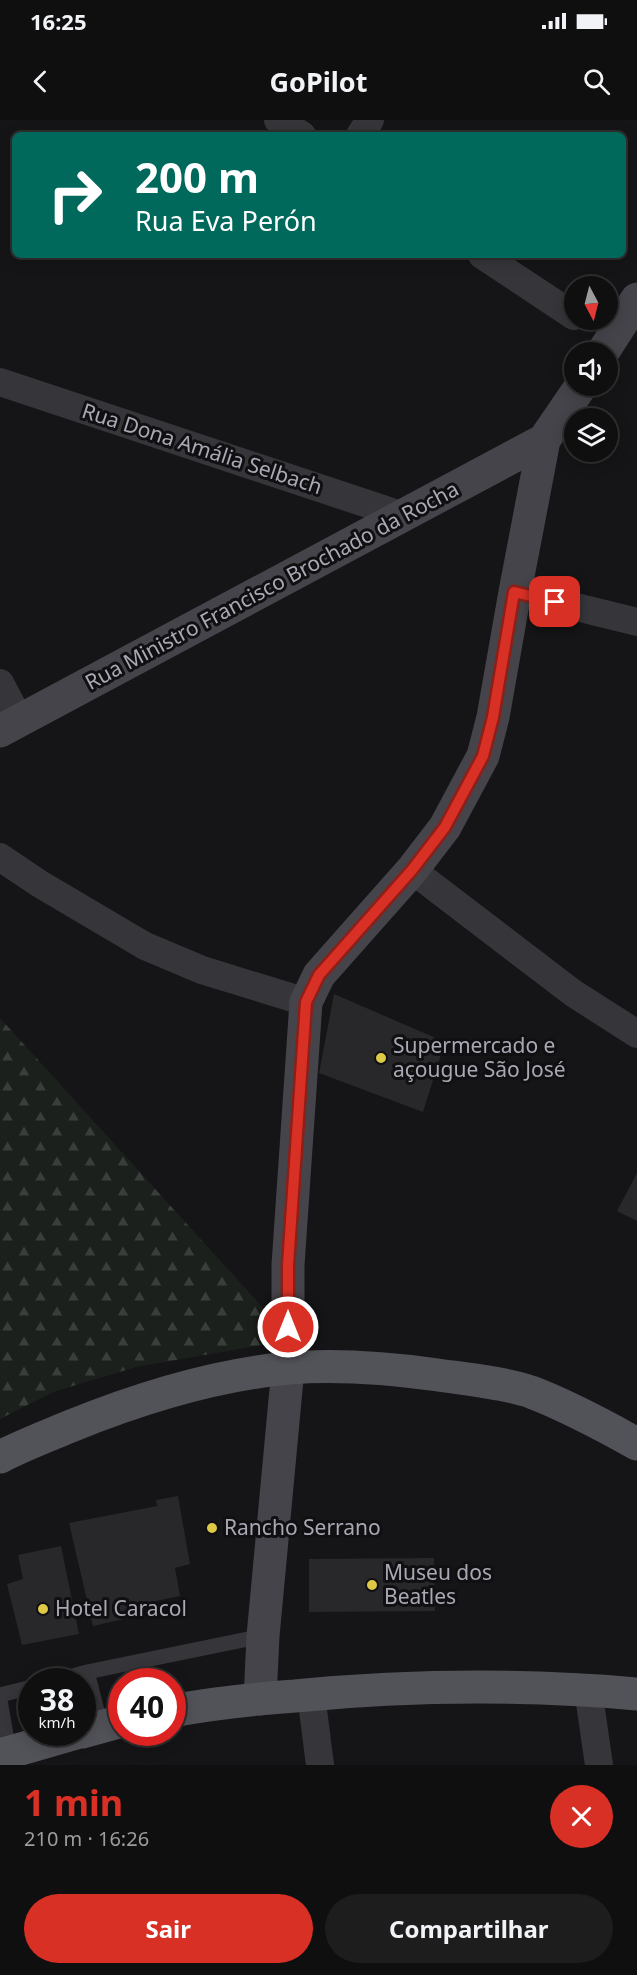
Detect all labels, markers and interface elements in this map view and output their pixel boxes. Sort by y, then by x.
text: 16:25 [30,6,87,36]
text: GoPilot [270,63,367,100]
icon: back [24,65,57,98]
icon: search [580,65,613,98]
text: 200 m [135,148,259,205]
icon: right [36,156,114,234]
text: Rua Eva Perón [135,202,317,239]
north arrow [564,276,618,330]
map controls [564,276,618,462]
button: sound [564,342,618,396]
street label: Rua Dona Amália Selbach [79,396,326,500]
button: layers [564,408,618,462]
street label: Rua Ministro Francisco Brochado da Rocha [80,474,463,696]
pin [529,576,580,627]
icon: arrive [538,585,571,618]
place label: Supermercado e açougue São José [393,1031,566,1083]
marker: Supermercado e açougue São José [374,1051,388,1065]
position arrow [256,1295,320,1359]
place label: Rancho Serrano [224,1513,381,1541]
marker: Rancho Serrano [205,1521,219,1535]
place label: Museu dos Beatles [384,1558,492,1610]
marker: Museu dos Beatles [365,1578,379,1592]
place label: Hotel Caracol [55,1594,187,1622]
marker: Hotel Caracol [36,1602,50,1616]
speed limit sign: 40 [108,1668,186,1746]
text: 38 [40,1679,74,1720]
text: km/h [39,1712,75,1732]
text: 1 min [24,1778,123,1827]
button: close [550,1785,613,1848]
text: 210 m · 16:26 [24,1825,149,1852]
button: Sair [24,1894,313,1963]
button: Compartilhar [325,1894,613,1963]

